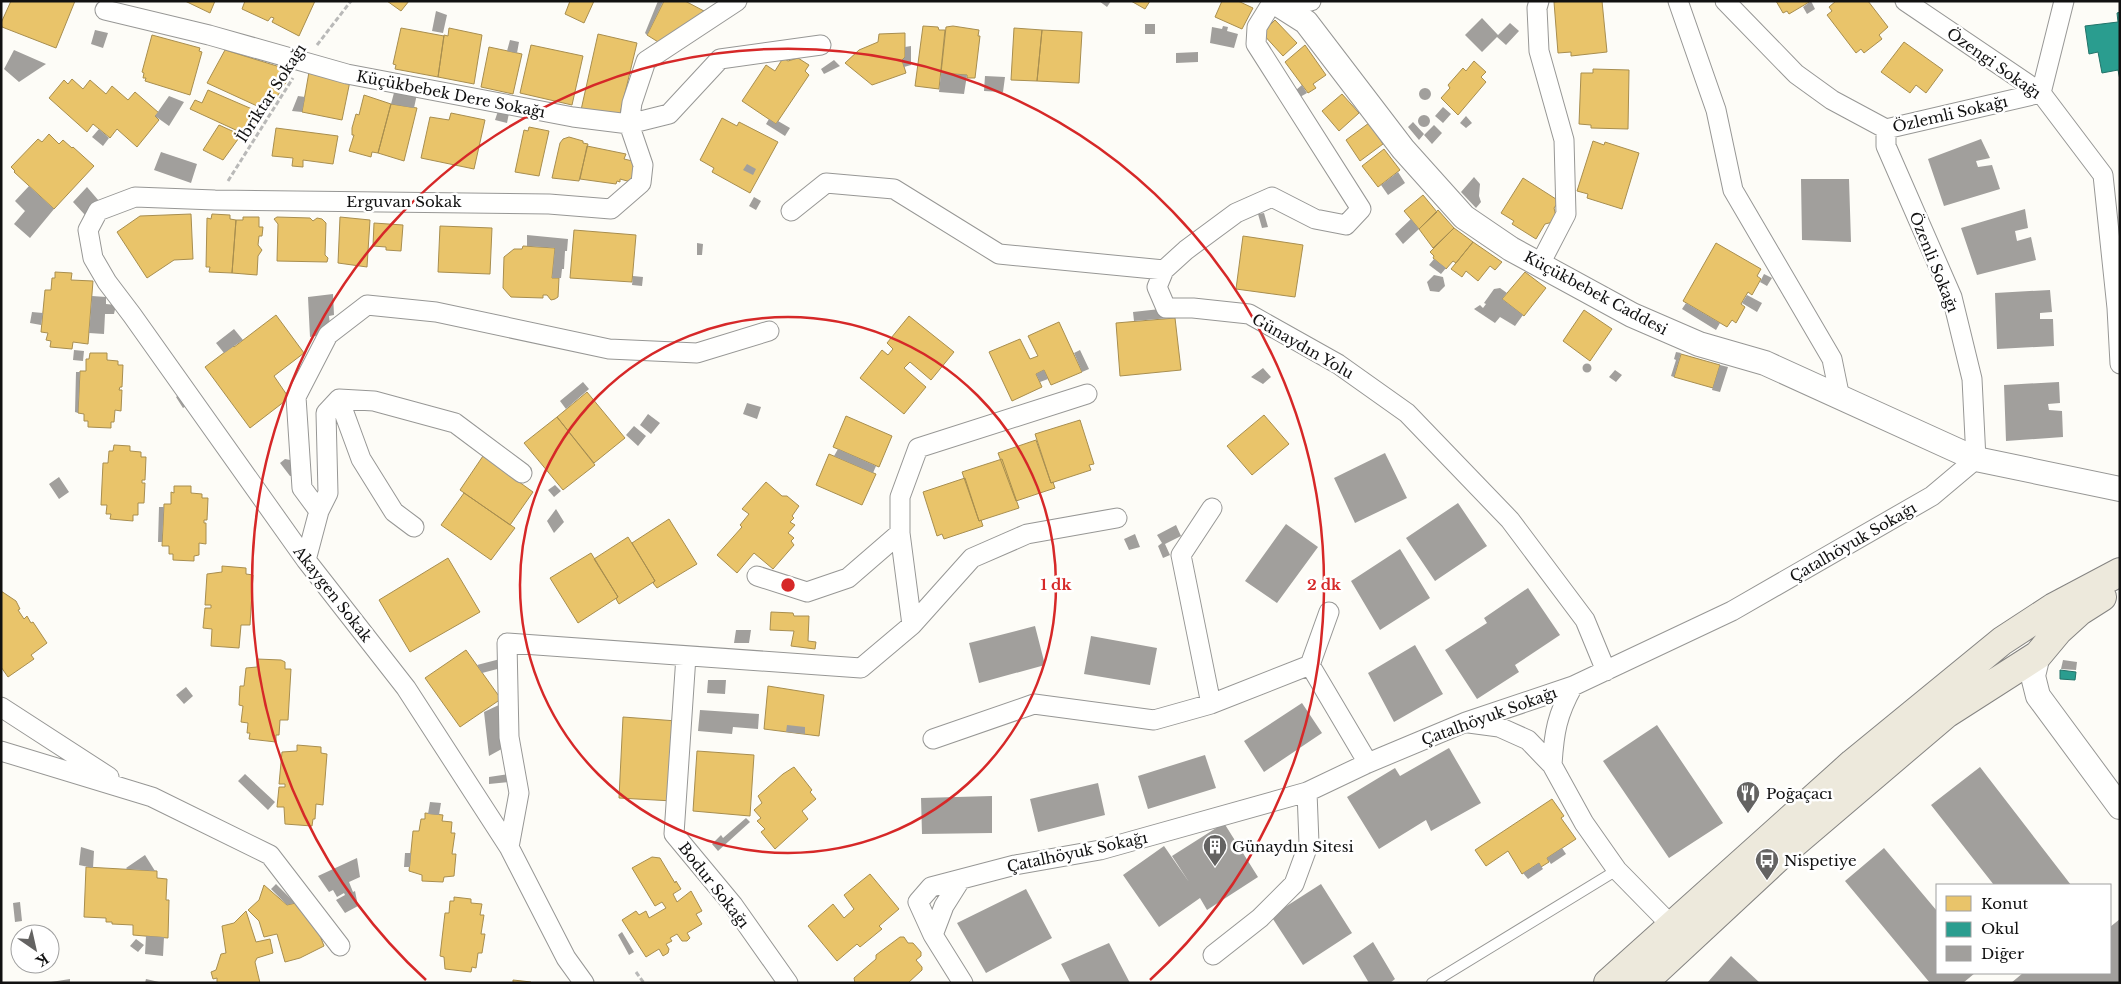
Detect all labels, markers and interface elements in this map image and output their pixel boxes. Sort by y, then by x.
street label: Özengi Sokağı [1943,23,2045,103]
street label: İbriktar Sokağı [232,40,310,146]
street label: Küçükbebek Dere Sokağı [355,66,547,122]
street label: Özlemli Sokağı [1891,92,2009,136]
street label: Erguvan Sokak [346,192,462,211]
street label: Özenli Sokağı [1905,209,1963,315]
street label: Küçükbebek Caddesi [1521,247,1671,339]
street label: Günaydın Yolu [1249,309,1357,383]
street label: Çatalhöyuk Sokağı [1786,498,1920,586]
street label: Akaygen Sokak [289,541,377,646]
text: 1 dk [1041,575,1072,594]
text: 2 dk [1307,575,1342,594]
centre of rings [779,576,797,594]
street label: Çatalhöyuk Sokağı [1418,683,1560,749]
restaurant icon: Poğaçacı [1735,780,1761,814]
place label: Poğaçacı [1766,784,1832,803]
street label: Çatalhöyuk Sokağı [1005,828,1149,876]
building icon: Günaydın Sitesi [1202,833,1228,867]
place label: Günaydın Sitesi [1232,837,1354,856]
street label: Bodur Sokağı [675,838,753,932]
bus stop icon: Nispetiye [1754,847,1780,881]
place label: Nispetiye [1784,851,1857,870]
legend [1936,884,2111,974]
text: Konut [1981,894,2028,913]
text: Okul [1981,919,2019,938]
north arrow [10,924,60,974]
text: Diğer [1981,944,2025,963]
text: K [32,949,52,971]

